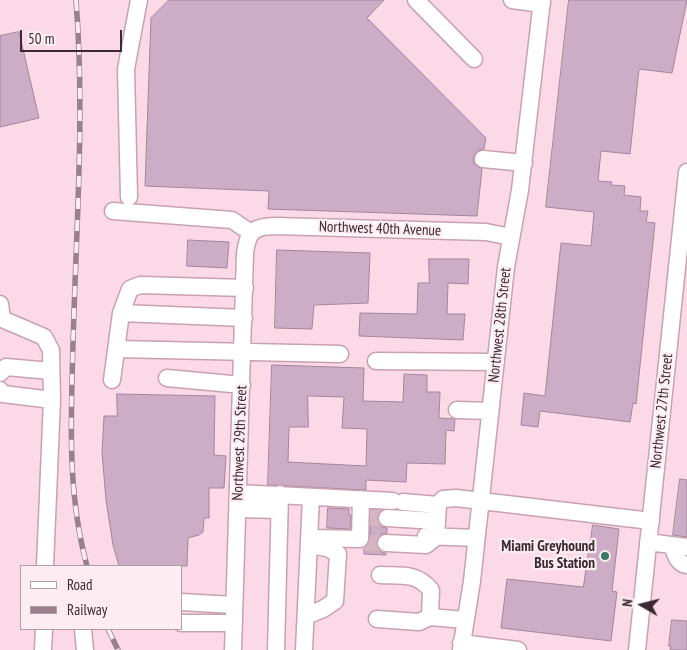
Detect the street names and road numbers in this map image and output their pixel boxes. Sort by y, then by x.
street label: Northwest 40th Avenue [319,218,441,240]
street label: Northwest 28th Street [485,267,515,383]
street label: Northwest 27th Street [647,353,677,469]
street label: Northwest 29th Street [229,385,251,501]

